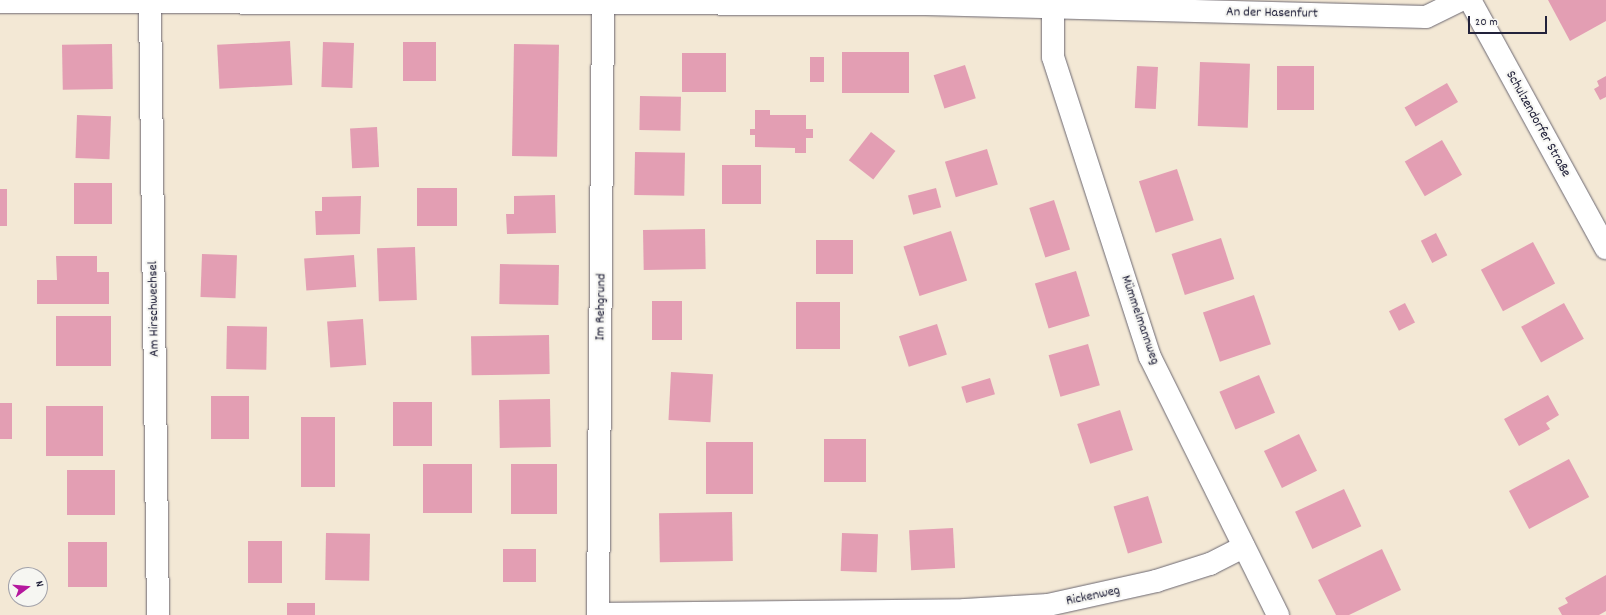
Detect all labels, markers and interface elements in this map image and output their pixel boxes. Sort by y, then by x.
street label: An der Hasenfurt [1226,4,1318,22]
scale bar [1470,8,1549,34]
text: 20 m [1475,14,1498,31]
street label: Schulzendorfer Straße [1502,68,1574,180]
street label: Am Hirschwechsel [145,261,163,357]
street label: Im Rehgrund [592,273,610,341]
street label: Mümmelmannweg [1117,273,1163,367]
north arrow [8,567,48,607]
text: N [30,579,47,589]
street label: Rickenweg [1065,582,1121,610]

